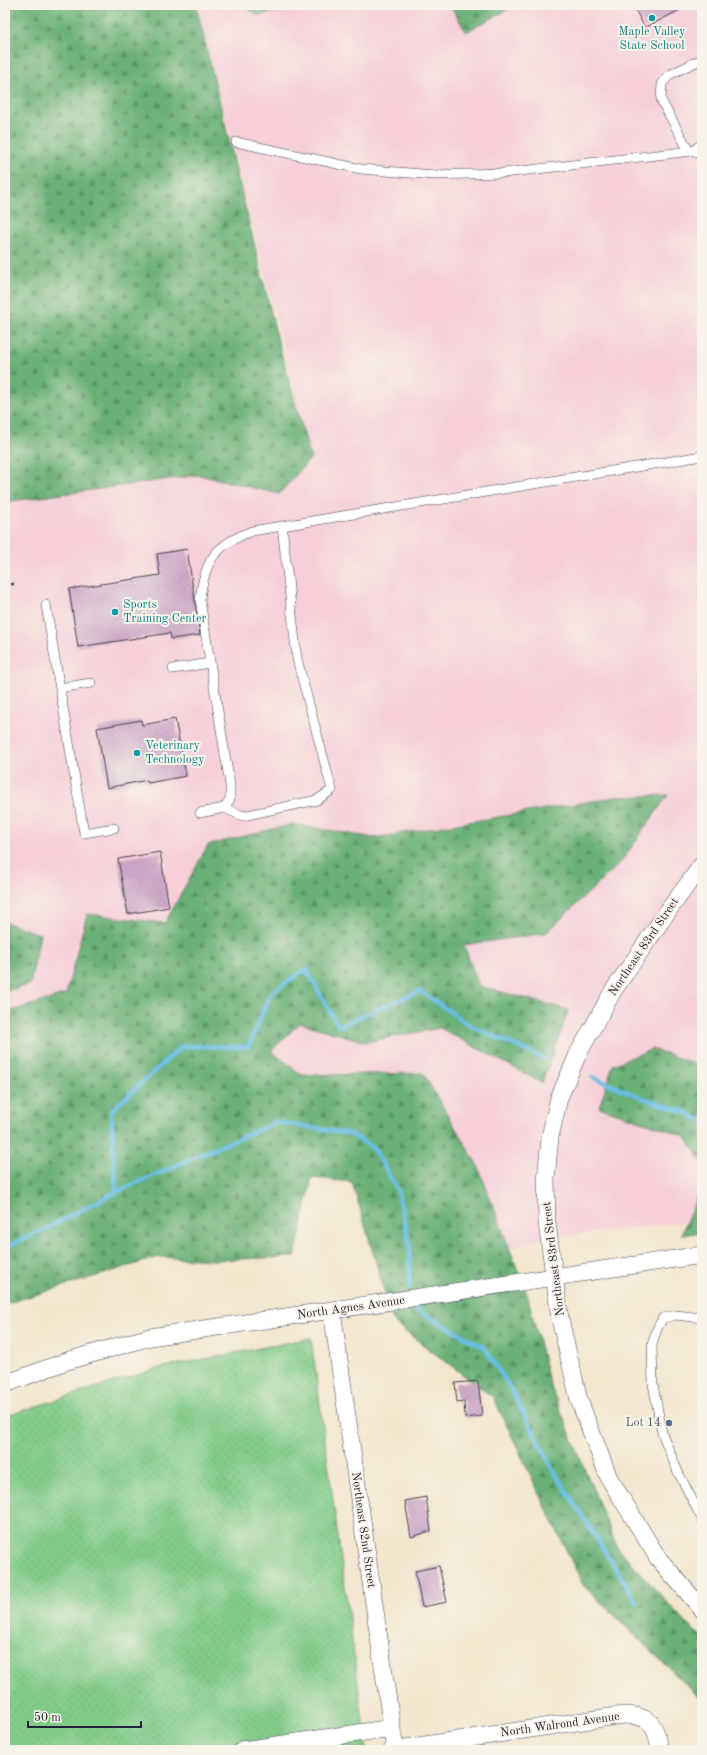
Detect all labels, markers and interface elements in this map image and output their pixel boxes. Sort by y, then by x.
marker: Maple Valley State School [647,13,657,23]
place label: Maple Valley State School [619,26,686,52]
place label: Sports Training Center [123,599,206,625]
marker: Sports Training Center [110,607,120,617]
place label: Veterinary Technology [145,740,205,766]
marker: Veterinary Technology [132,748,142,758]
street label: Northeast 83rd Street [607,896,681,998]
street label: Northeast 83rd Street [541,1201,567,1317]
street label: North Agnes Avenue [296,1294,406,1321]
place label: Lot 14 [626,1417,661,1429]
marker: Lot 14 [664,1418,674,1428]
street label: Northeast 82nd Street [349,1471,377,1589]
scale bar [28,1703,141,1729]
text: 50 m [34,1711,61,1724]
street label: North Walrond Avenue [500,1711,621,1739]

